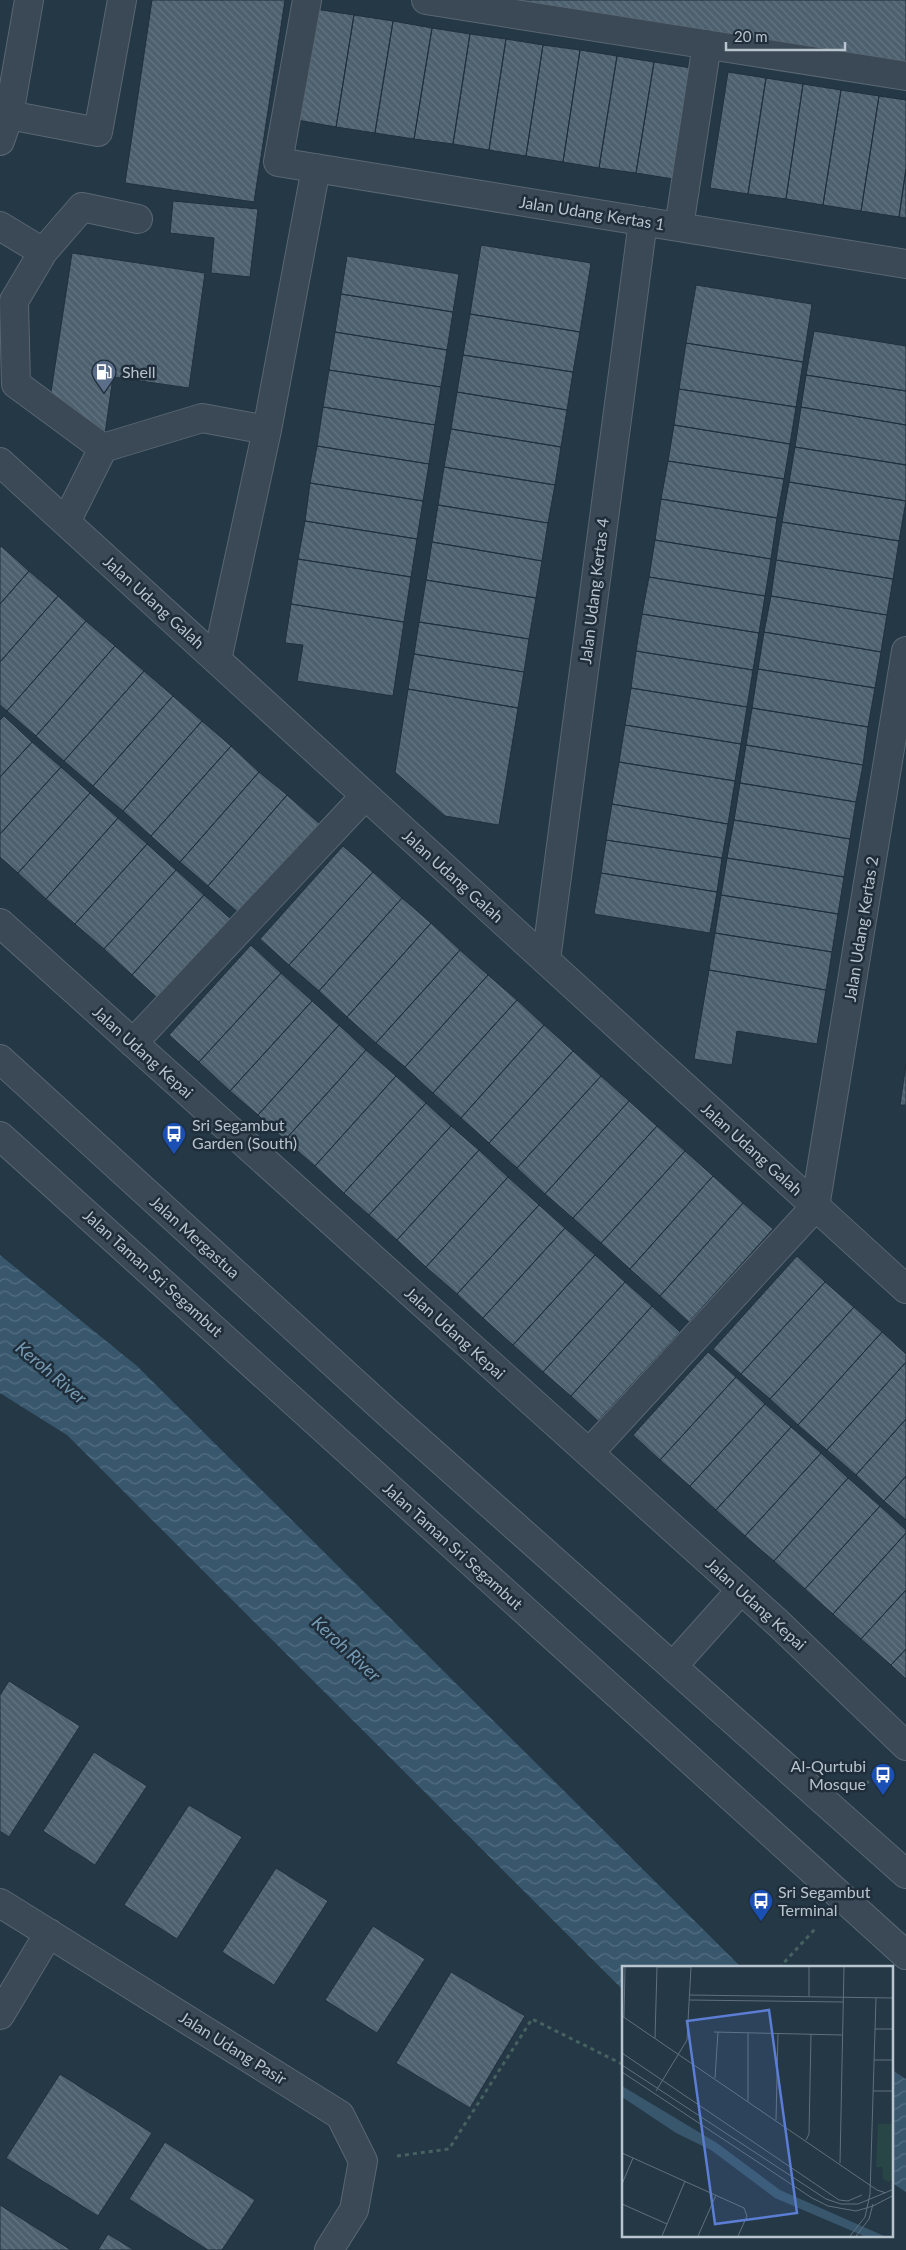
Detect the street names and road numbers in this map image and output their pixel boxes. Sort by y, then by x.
street label: Jalan Udang Kertas 1 [518,192,666,233]
street label: Jalan Udang Kertas 4 [575,517,612,665]
street label: Jalan Udang Galah [100,551,209,652]
street label: Jalan Udang Galah [399,825,508,926]
street label: Jalan Udang Kertas 2 [840,855,881,1003]
street label: Jalan Udang Kepai [89,1002,197,1102]
street label: Jalan Udang Galah [698,1098,807,1199]
street label: Jalan Mergastua [147,1192,244,1282]
street label: Jalan Taman Sri Segambut [80,1205,227,1340]
street label: Jalan Udang Kepai [401,1283,509,1383]
street label: Jalan Taman Sri Segambut [380,1478,527,1613]
street label: Jalan Udang Kepai [702,1554,810,1654]
street label: Jalan Udang Pasir [176,2007,290,2088]

